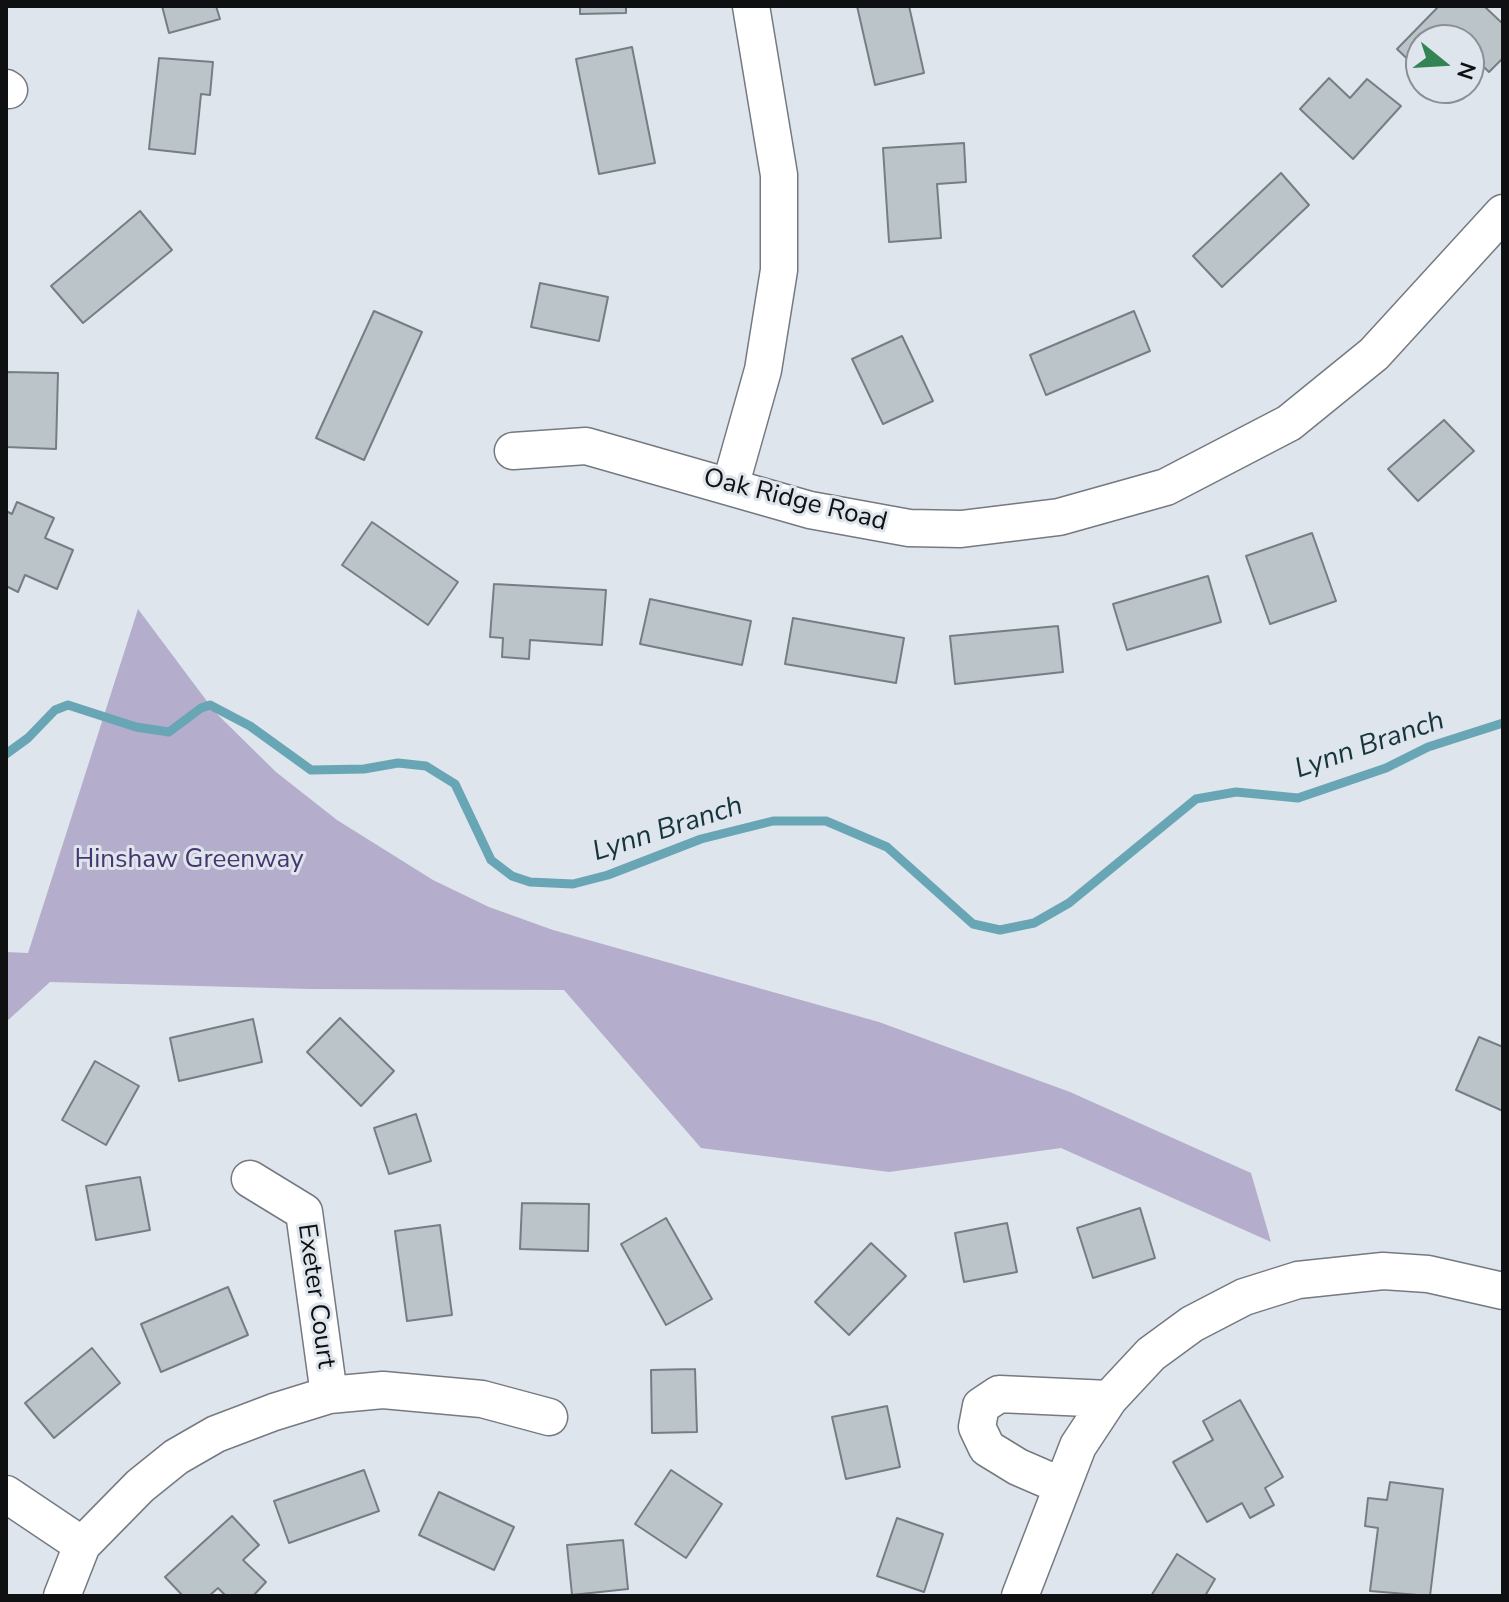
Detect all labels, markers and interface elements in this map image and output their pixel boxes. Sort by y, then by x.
north arrow [1405,24,1485,104]
text: N [1449,58,1483,83]
street label: Oak Ridge Road [700,463,890,539]
water label: Lynn Branch [1291,705,1449,787]
water label: Lynn Branch [589,790,747,870]
park label: Hinshaw Greenway [75,845,303,877]
street label: Exeter Court [289,1222,341,1370]

